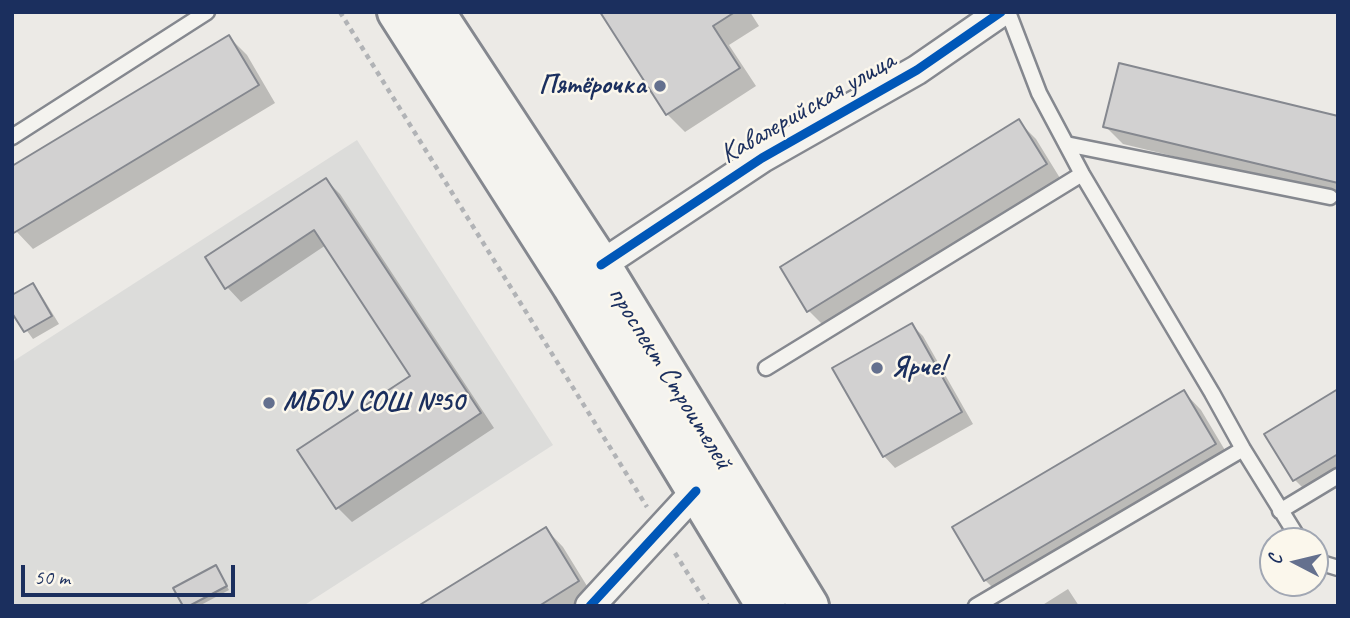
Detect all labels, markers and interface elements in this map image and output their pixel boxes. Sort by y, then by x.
street label: Кавалерийская улица [715,44,901,172]
place label: Пятёрочка [539,69,646,103]
marker: Пятёрочка [652,78,668,94]
street label: проспект Строителей [600,280,740,476]
place label: Ярче! [891,351,945,385]
marker: Ярче! [869,360,885,376]
place label: МБОУ СОШ №50 [283,386,464,420]
marker: МБОУ СОШ №50 [261,395,277,411]
north arrow [1259,527,1329,597]
scale bar [24,552,238,596]
text: С [1263,554,1288,566]
text: 50 m [34,564,70,590]

